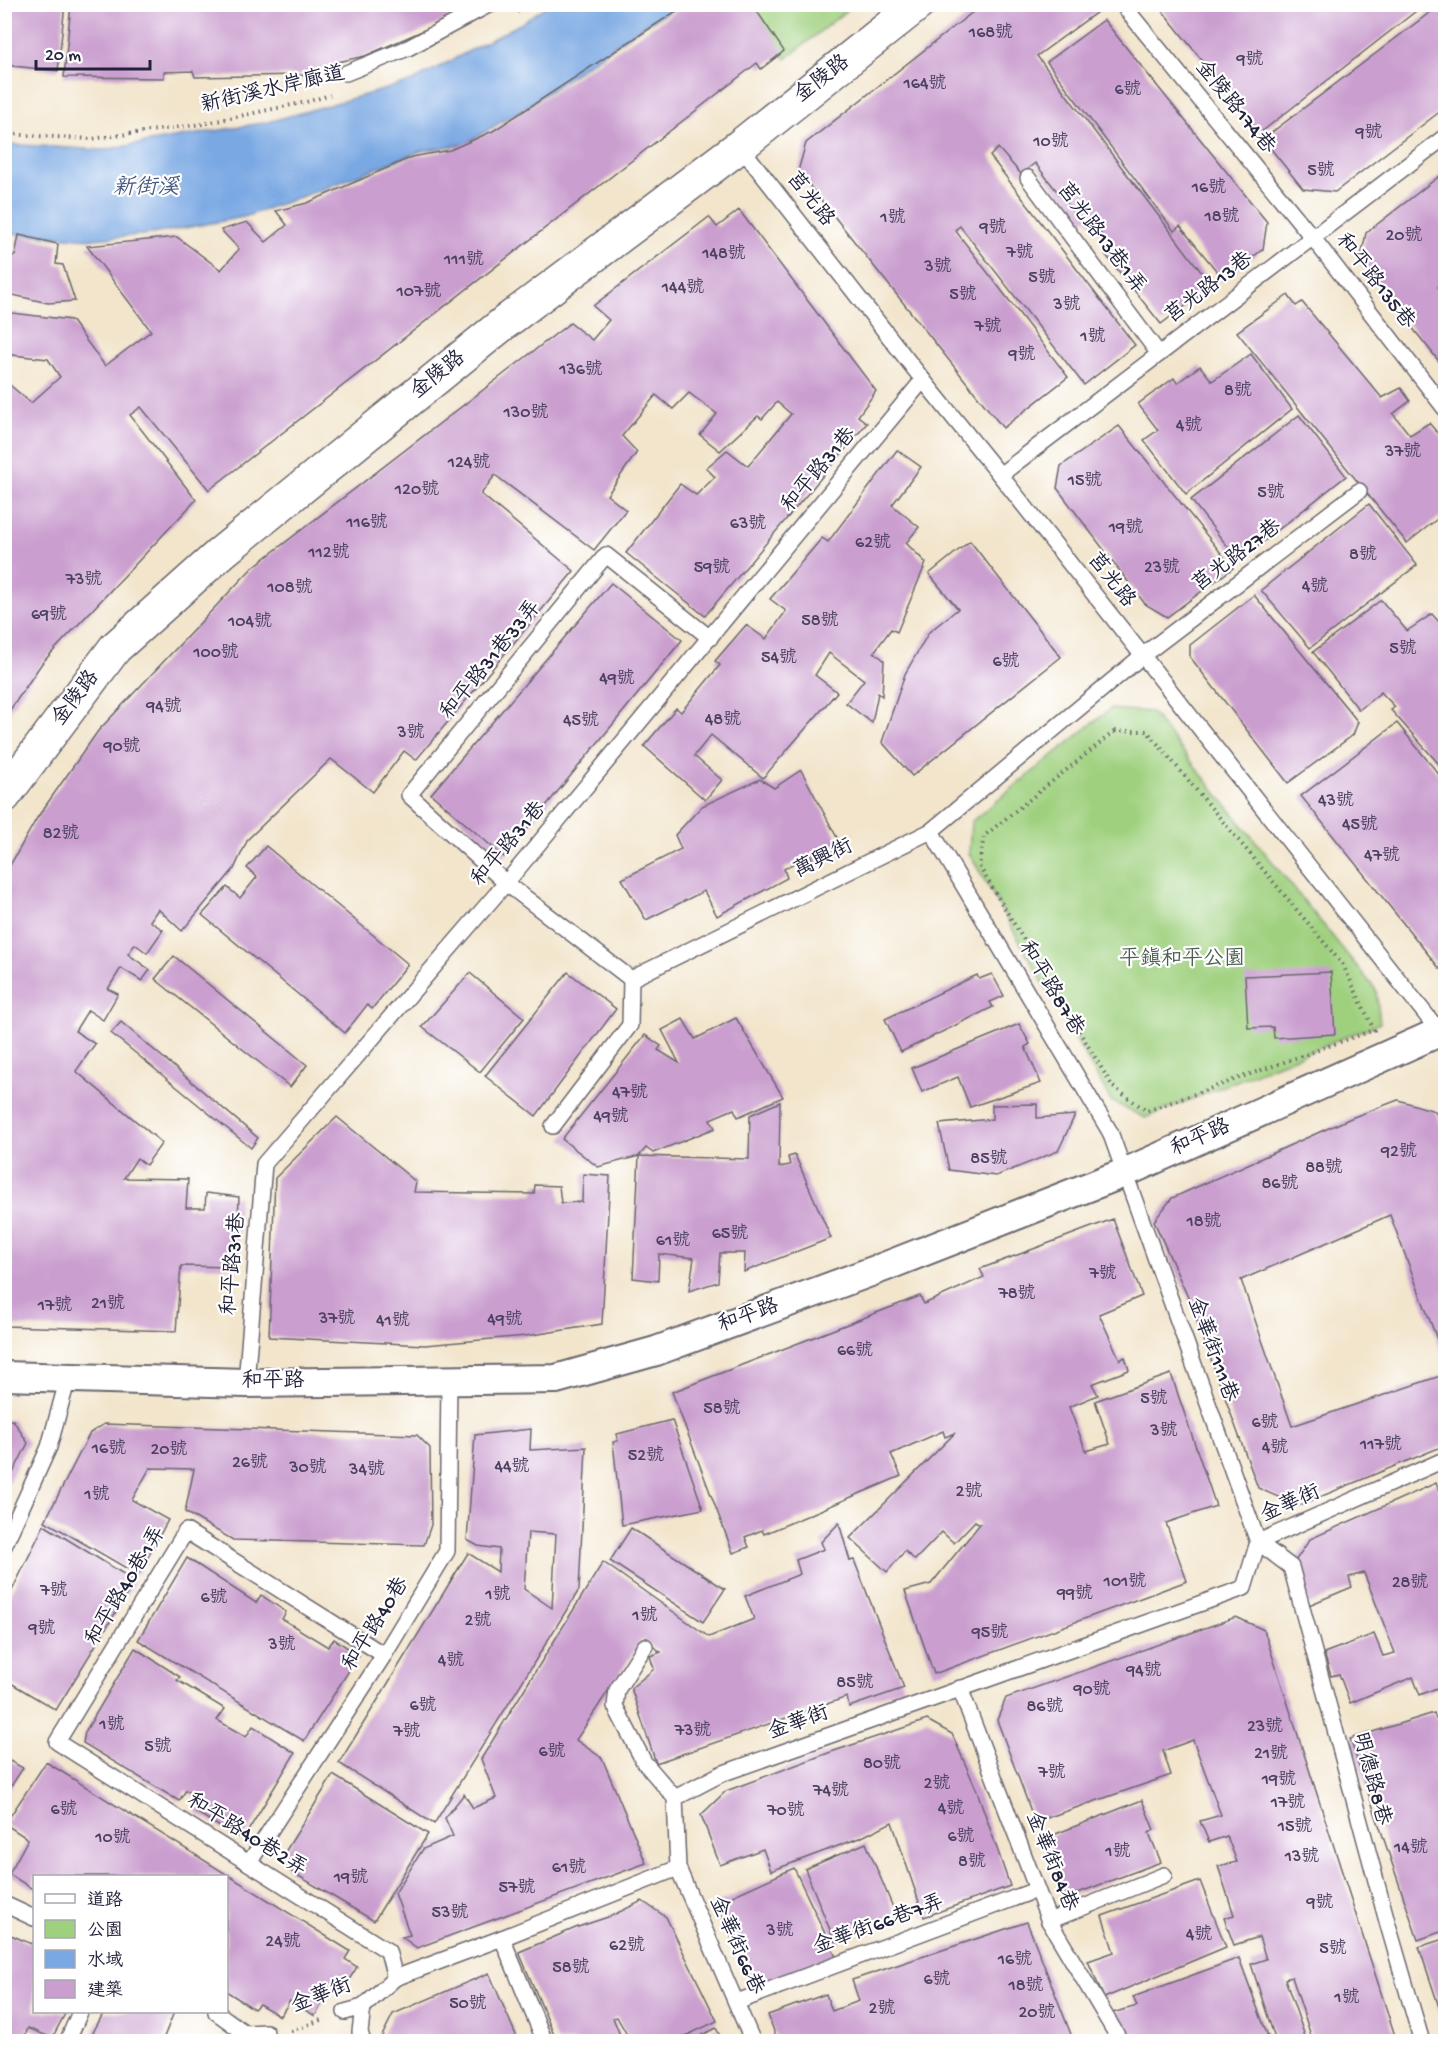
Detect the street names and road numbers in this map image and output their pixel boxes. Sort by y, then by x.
street label: 金陵路 [789,49,856,109]
street label: 金陵路174巷 [1189,55,1281,160]
street label: 新街溪水岸廊道 [198,60,347,120]
street label: 莒光路 [780,166,840,233]
street label: 莒光路13巷1弄 [1050,177,1152,300]
street label: 和平路135巷 [1329,228,1421,335]
street label: 莒光路13巷 [1160,246,1259,330]
street label: 金陵路 [405,345,471,406]
street label: 和平路31巷 [776,422,863,519]
street label: 莒光路27巷 [1187,514,1288,599]
street label: 莒光路 [1081,547,1141,614]
street label: 和平路31巷33弄 [435,595,548,726]
street label: 金陵路 [46,665,106,732]
street label: 和平路31巷 [466,796,553,893]
street label: 萬興街 [789,833,858,885]
street label: 和平路87巷 [1012,936,1090,1041]
street label: 和平路 [1166,1113,1235,1163]
street label: 和平路31巷 [216,1211,252,1317]
street label: 和平路 [714,1293,783,1340]
street label: 金華街111巷 [1181,1294,1243,1406]
street label: 和平路 [242,1368,305,1395]
street label: 金華街 [1256,1479,1325,1529]
street label: 和平路40巷1弄 [80,1522,173,1651]
street label: 和平路40巷 [337,1572,416,1677]
street label: 金華街 [764,1700,833,1747]
street label: 明德路8巷 [1346,1729,1396,1828]
street label: 和平路40巷2弄 [181,1787,312,1883]
street label: 金華街84巷 [1019,1808,1083,1916]
street label: 金華街66巷7弄 [810,1889,948,1961]
street label: 金華街66巷 [702,1892,770,1999]
street label: 金華街 [287,1972,356,2020]

